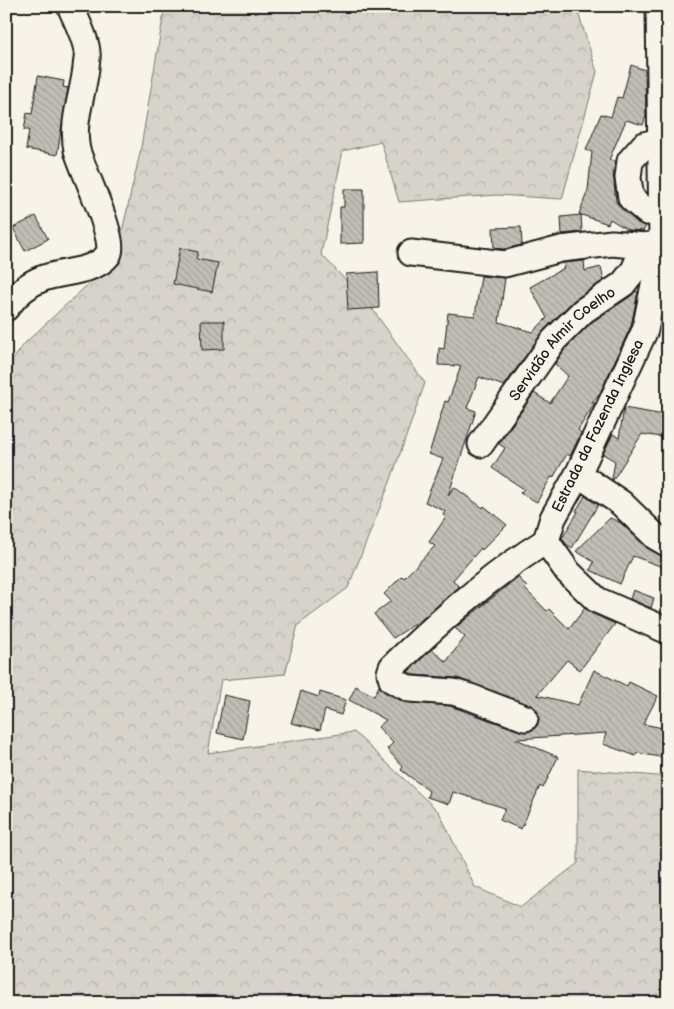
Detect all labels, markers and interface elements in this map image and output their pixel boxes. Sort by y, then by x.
street label: Servidão Almir Coelho [505,282,619,405]
street label: Estrada da Fazenda Inglesa [548,336,648,516]

